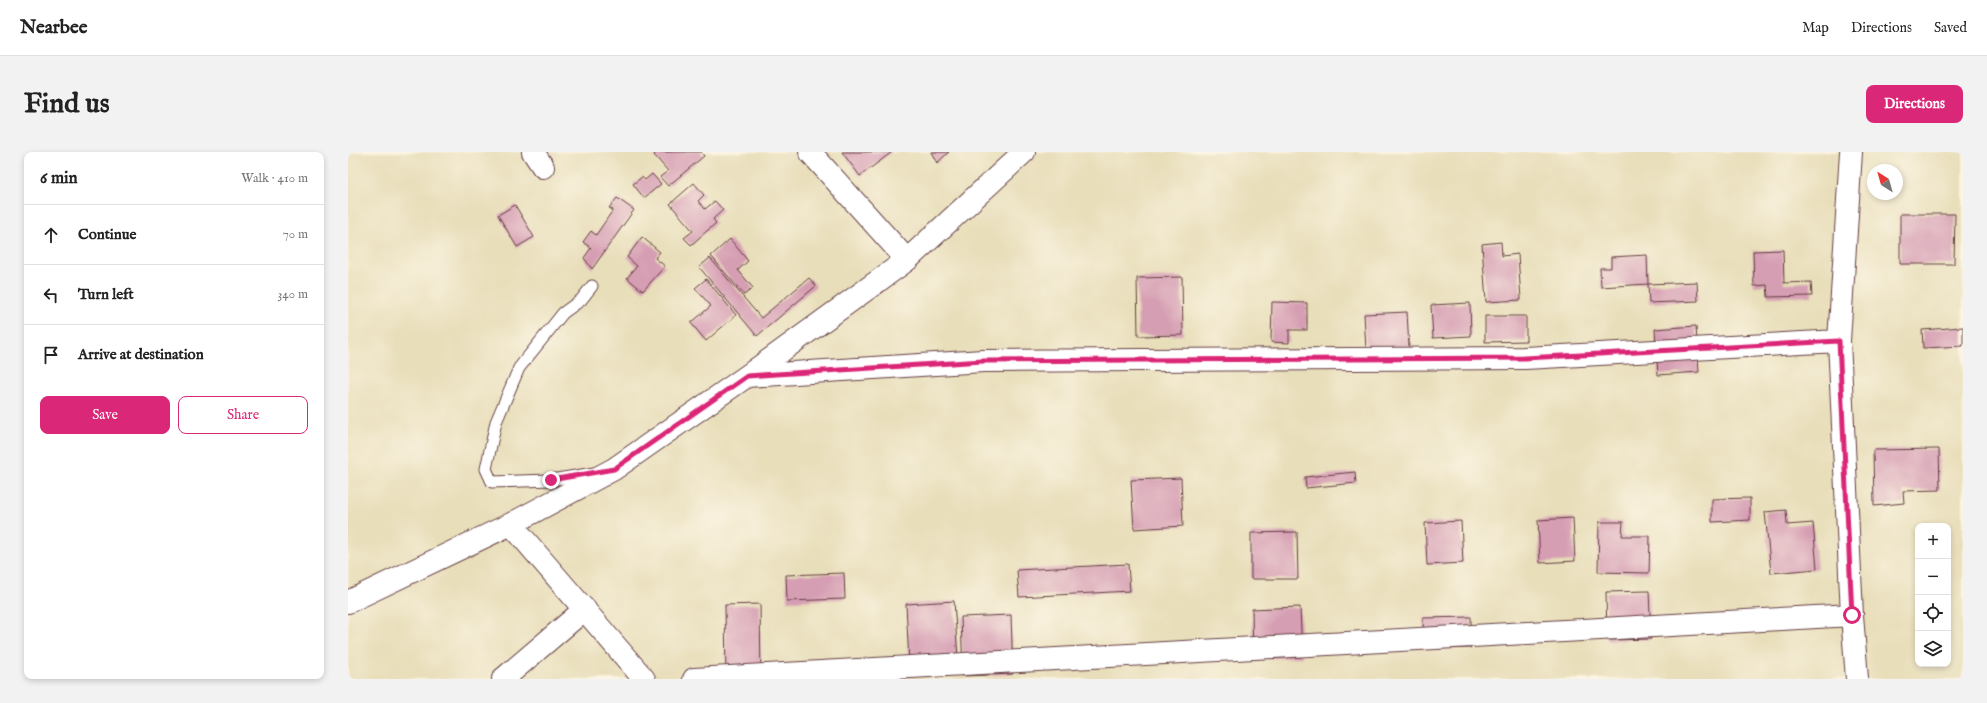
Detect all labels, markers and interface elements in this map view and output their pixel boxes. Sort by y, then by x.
text: Nearbee [20,16,87,40]
text: Map [1802,19,1829,37]
text: Directions [1851,19,1912,37]
text: Saved [1934,19,1967,37]
button: Directions [1866,85,1963,123]
text: Find us [24,87,110,122]
north arrow [1867,164,1903,200]
text: 6 min [40,168,78,189]
text: Walk · 410 m [241,170,308,187]
icon: ahead [40,224,62,246]
text: Continue [78,225,136,244]
text: 70 m [283,226,308,243]
icon: left [40,284,62,306]
text: Turn left [78,285,134,304]
text: 340 m [278,286,308,303]
icon: arrive [40,344,62,366]
text: Arrive at destination [78,345,204,364]
button: Save [40,396,170,434]
button: Share [178,396,308,434]
route end [542,471,560,489]
map controls [1915,523,1951,667]
button: + [1915,523,1951,559]
button: − [1915,559,1951,595]
button: locate [1915,595,1951,631]
route start [1843,606,1861,624]
button: layers [1915,631,1951,667]

